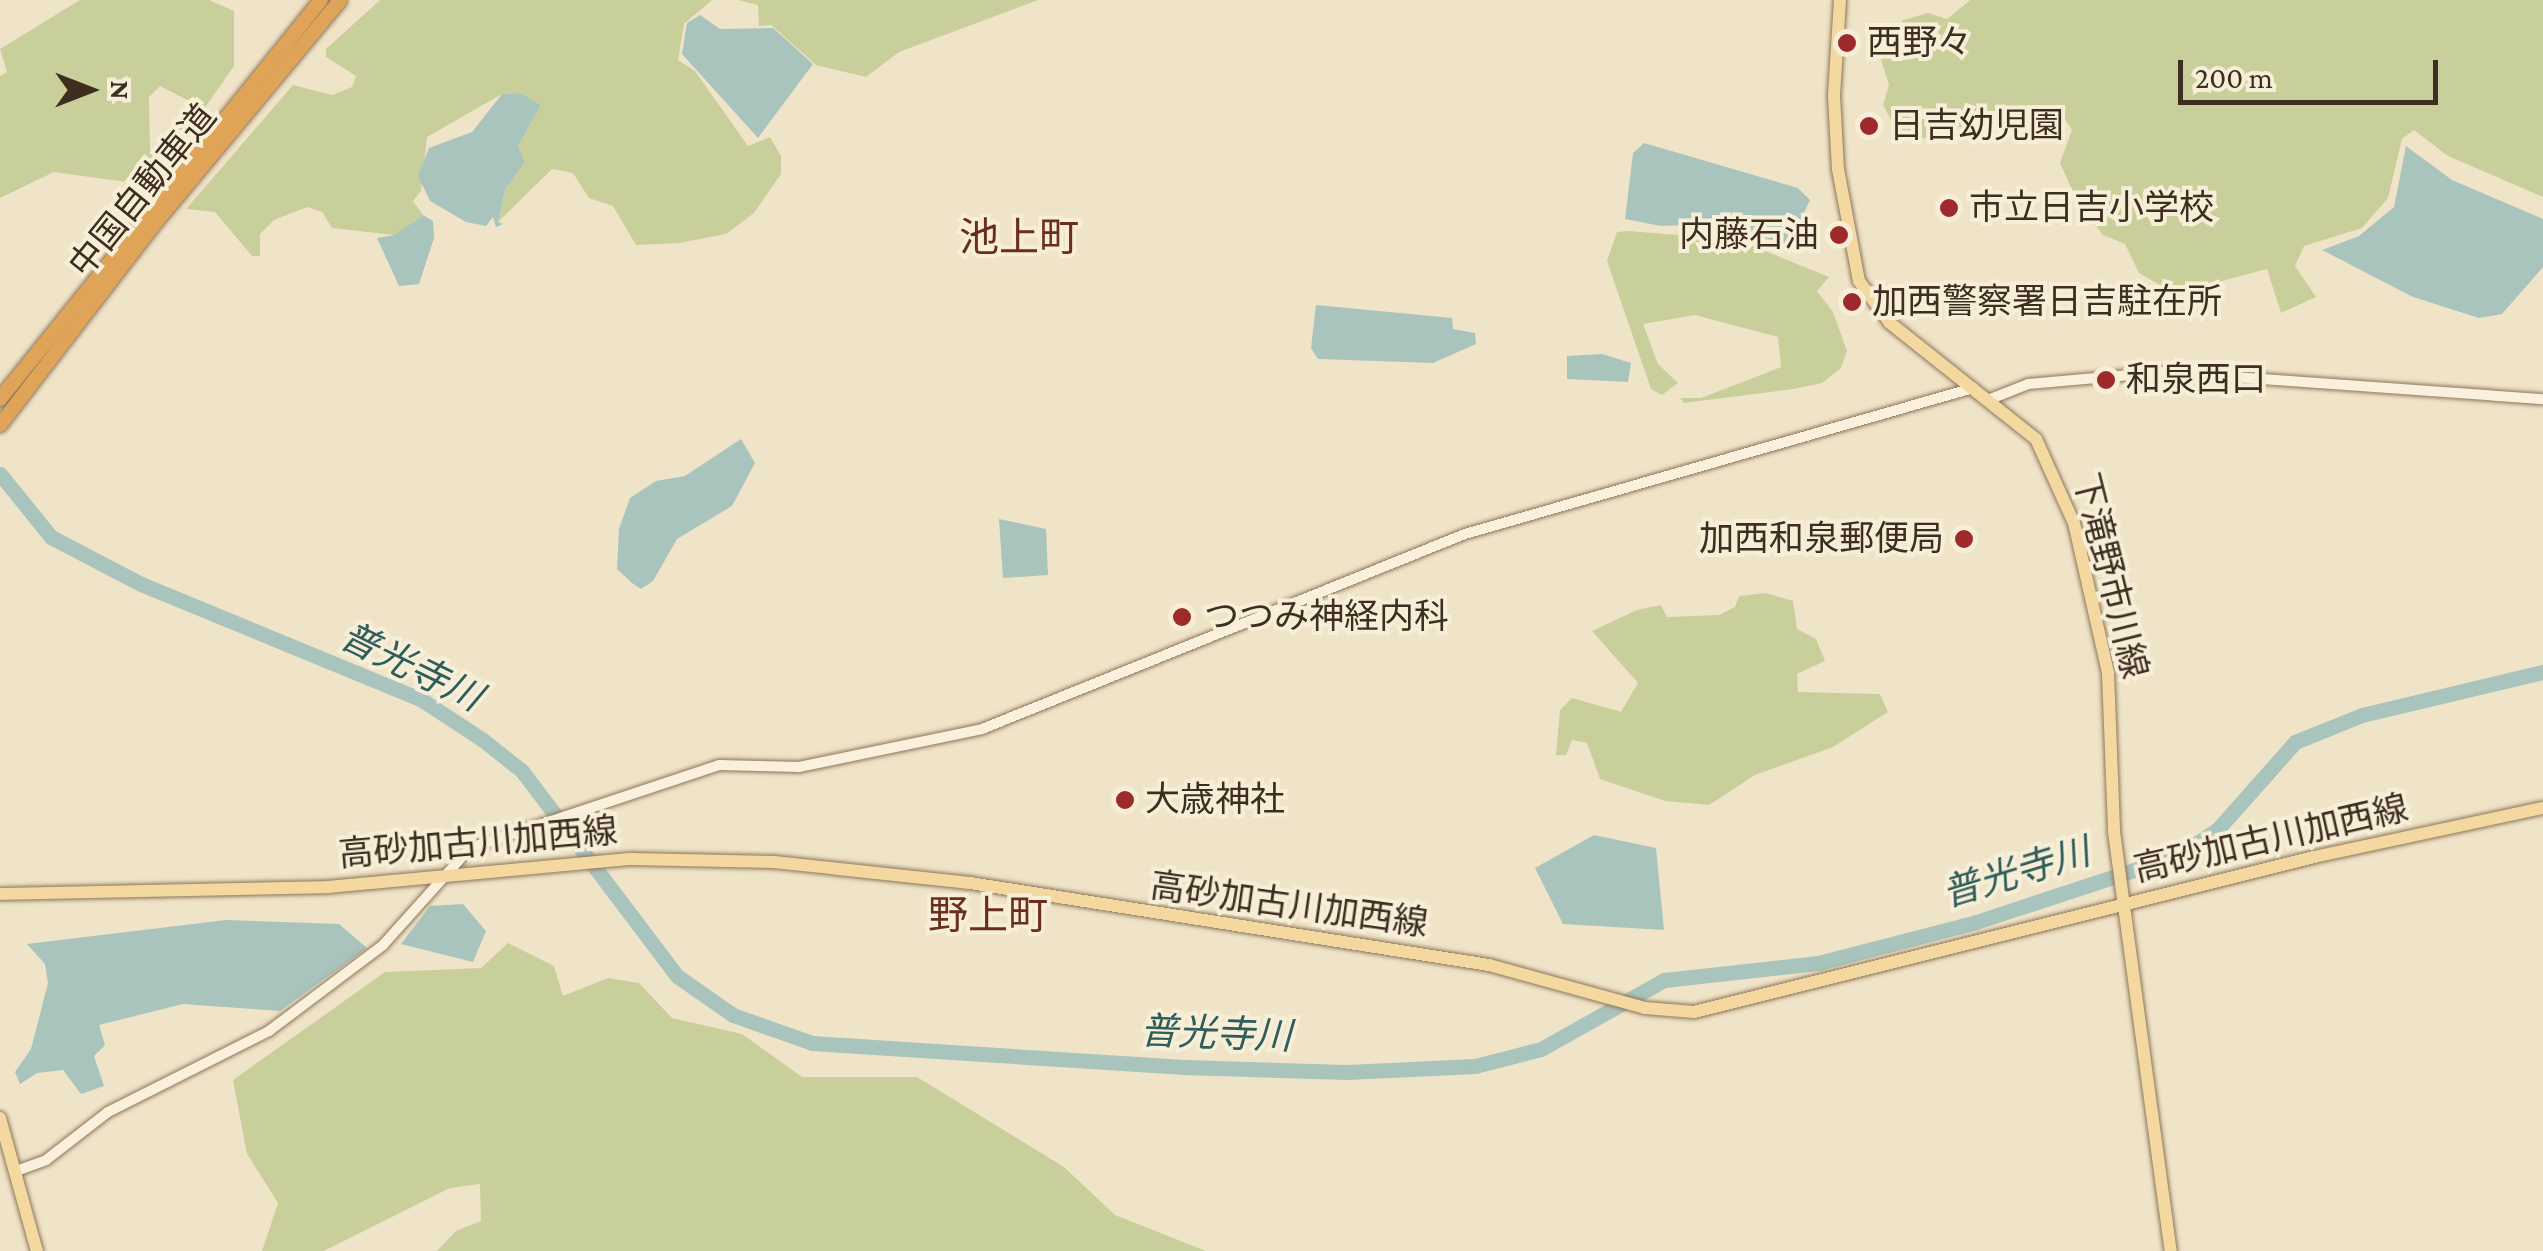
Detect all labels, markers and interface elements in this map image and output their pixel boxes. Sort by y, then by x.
place label: 西野々 [1867,22,1972,64]
marker: 西野々 [1836,32,1858,54]
north arrow [40,40,140,140]
scale bar [2183,40,2443,102]
text: 200 m [2195,61,2273,94]
text: N [105,80,136,100]
street label: 中国自動車道 [61,96,225,286]
place label: 日吉幼児園 [1889,105,2064,147]
marker: 日吉幼児園 [1858,115,1880,137]
place label: 市立日吉小学校 [1969,187,2214,229]
marker: 市立日吉小学校 [1938,197,1960,219]
district label: 池上町 [959,214,1079,262]
place label: 内藤石油 [1679,214,1819,256]
marker: 内藤石油 [1828,224,1850,246]
place label: 加西警察署日吉駐在所 [1872,281,2222,323]
marker: 加西警察署日吉駐在所 [1841,291,1863,313]
place label: 和泉西口 [2126,359,2266,401]
marker: 和泉西口 [2095,369,2117,391]
street label: 下滝野市川線 [2064,469,2156,683]
place label: 加西和泉郵便局 [1699,518,1944,560]
marker: 加西和泉郵便局 [1953,528,1975,550]
place label: つつみ神経内科 [1204,596,1449,638]
marker: つつみ神経内科 [1169,604,1195,630]
water label: 普光寺川 [333,613,489,721]
place label: 大歳神社 [1145,779,1285,821]
street label: 高砂加古川加西線 [2130,787,2412,891]
marker: 大歳神社 [1114,789,1136,811]
street label: 高砂加古川加西線 [337,810,619,876]
water label: 普光寺川 [1937,829,2095,917]
street label: 高砂加古川加西線 [1147,865,1431,945]
district label: 野上町 [928,892,1048,940]
water label: 普光寺川 [1139,1009,1293,1059]

